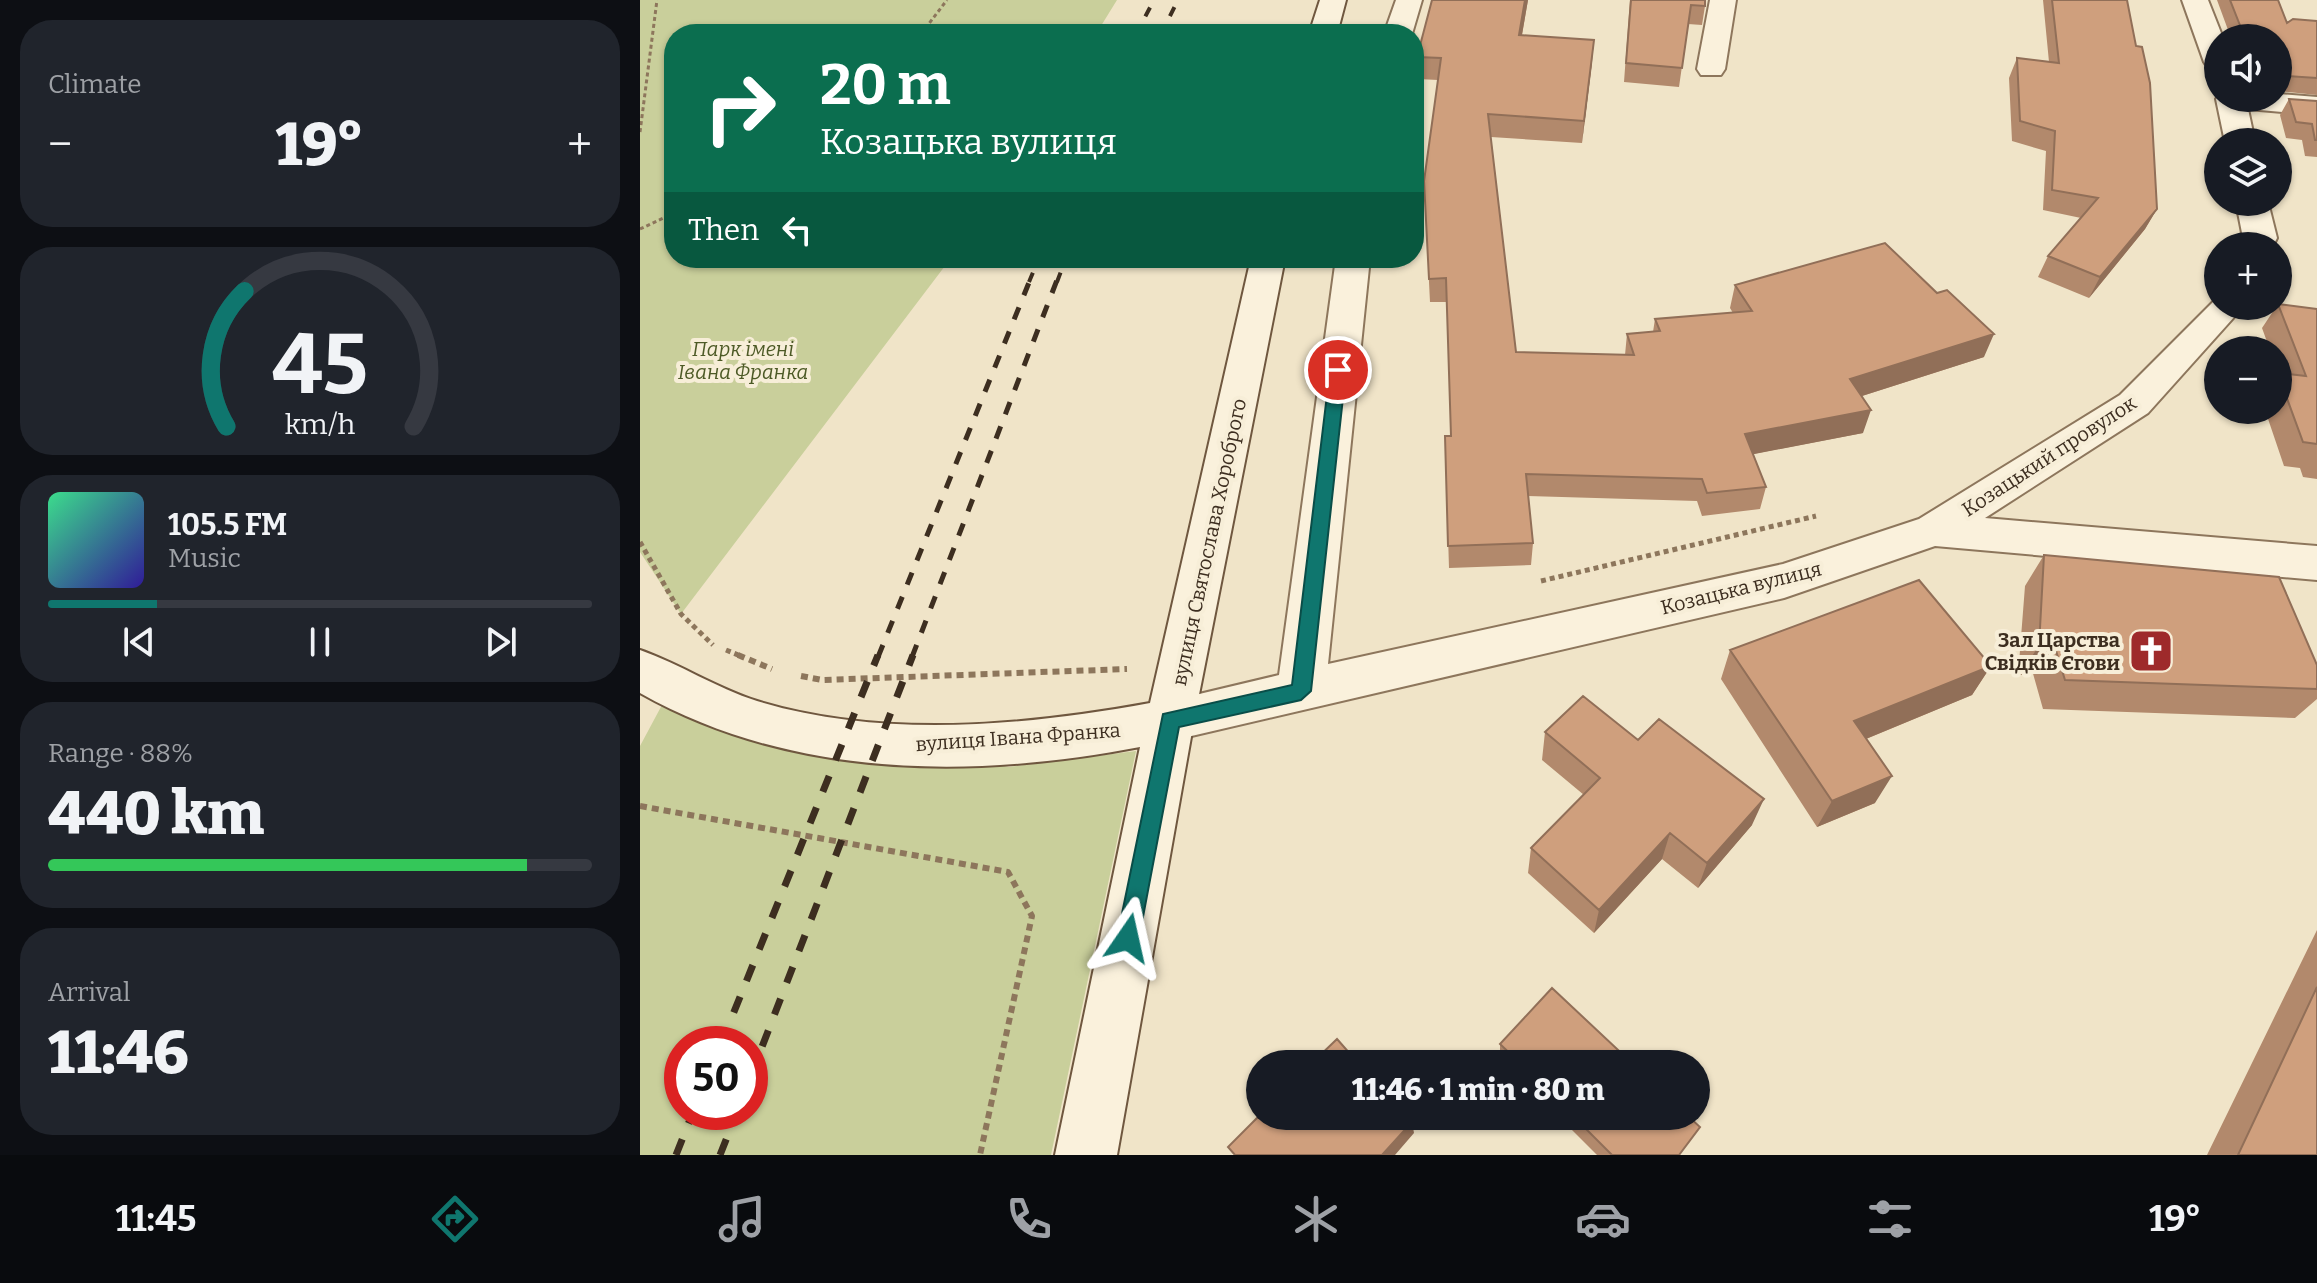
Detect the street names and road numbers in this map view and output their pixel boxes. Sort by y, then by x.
street label: Козацький провулок [1957,391,2141,521]
street label: вулиця Святослава Хороброго [1167,396,1251,688]
street label: Козацька вулиця [1658,556,1824,620]
street label: вулиця Івана Франка [915,718,1121,756]

